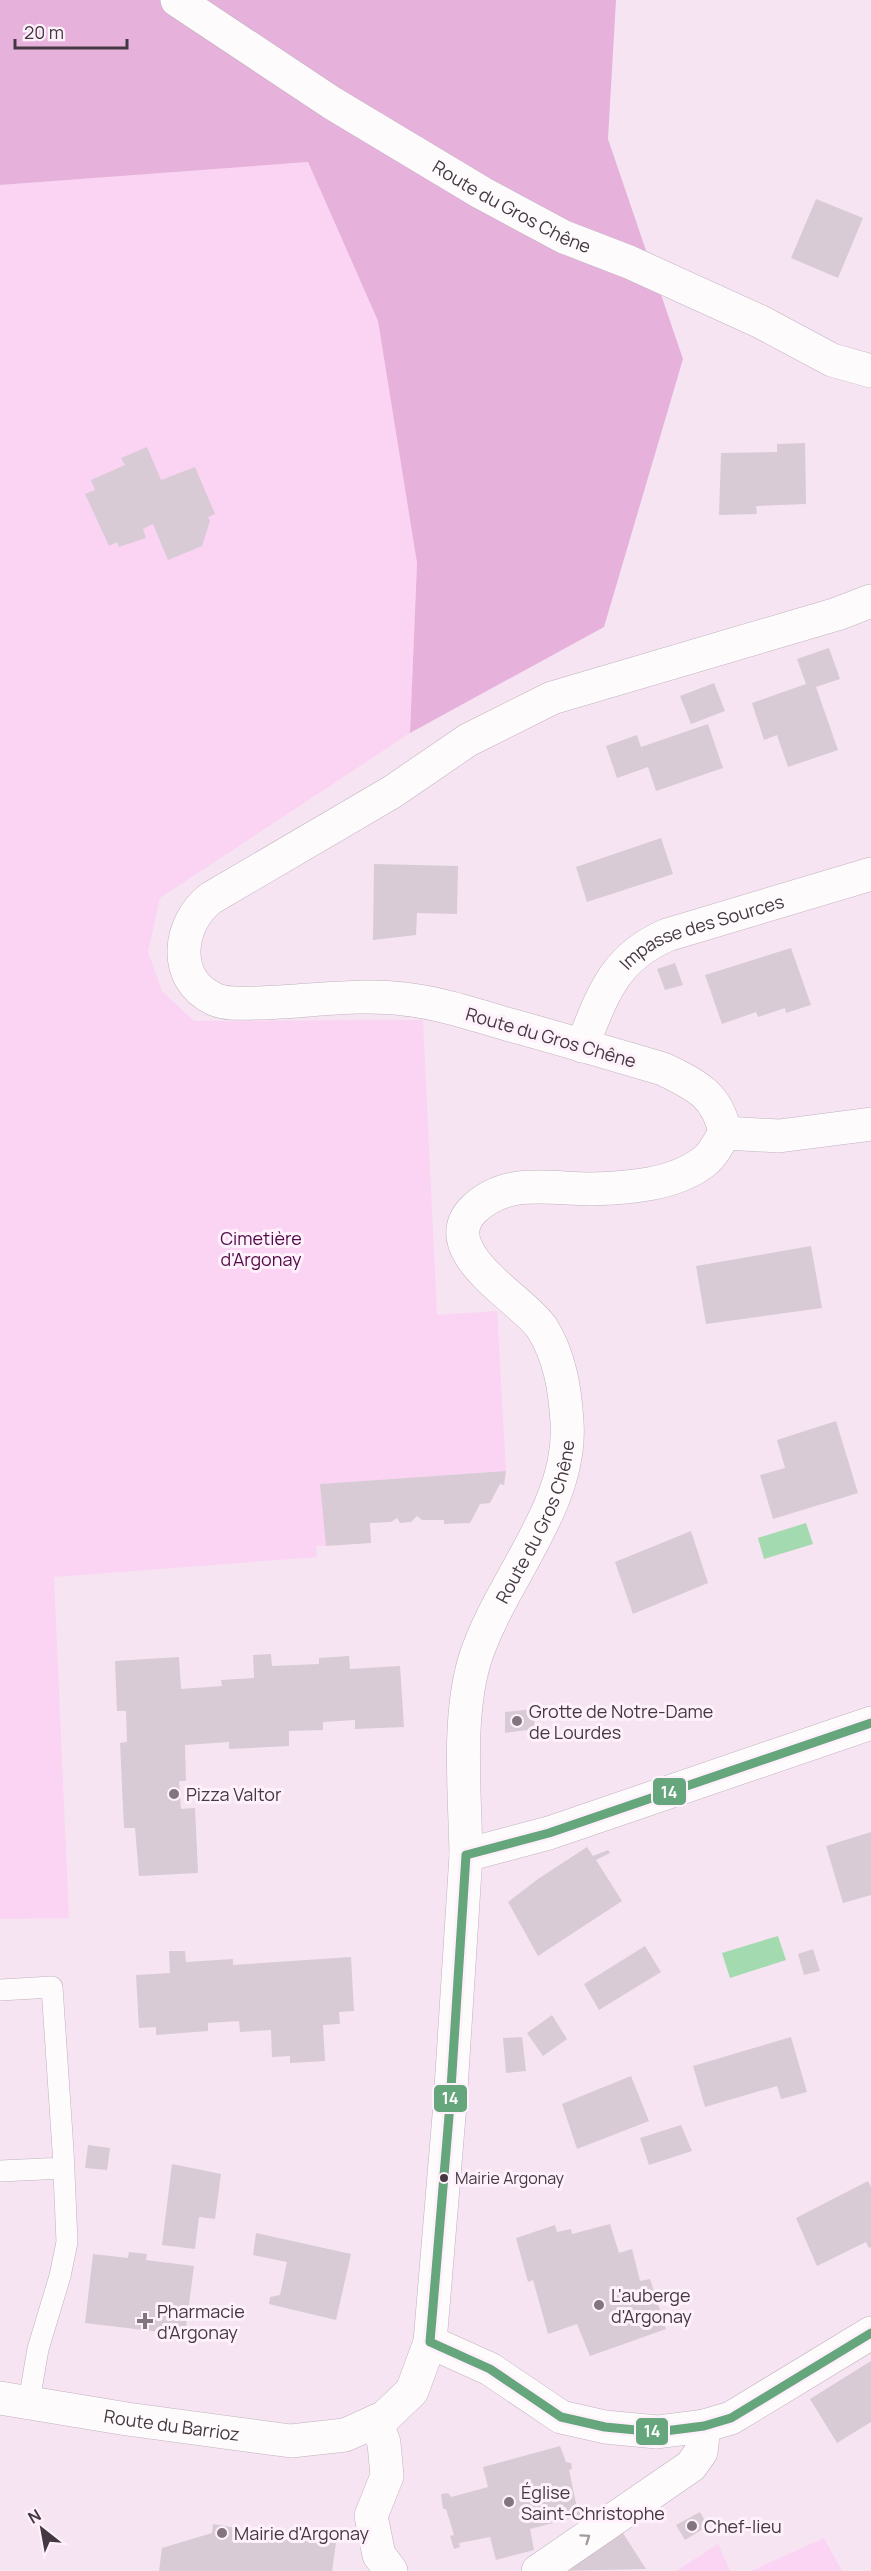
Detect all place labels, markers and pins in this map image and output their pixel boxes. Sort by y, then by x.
place label: Grotte de Notre-Dame de Lourdes [529,1699,713,1744]
marker: Grotte de Notre-Dame de Lourdes [510,1714,524,1728]
place label: Pizza Valtor [186,1782,282,1806]
marker: Pizza Valtor [167,1787,181,1801]
place label: Mairie Argonay [455,2167,565,2189]
marker: Mairie Argonay [438,2172,450,2184]
place label: L'auberge d'Argonay [611,2283,692,2328]
marker: L'auberge d'Argonay [592,2298,606,2312]
place label: Pharmacie d'Argonay [157,2299,245,2344]
marker: Pharmacie d'Argonay [138,2314,152,2328]
place label: Église Saint-Christophe [521,2480,665,2525]
marker: Église Saint-Christophe [502,2495,516,2509]
place label: Chef-lieu [704,2514,782,2538]
marker: Chef-lieu [685,2519,699,2533]
place label: Mairie d'Argonay [234,2521,369,2545]
marker: Mairie d'Argonay [215,2526,229,2540]

